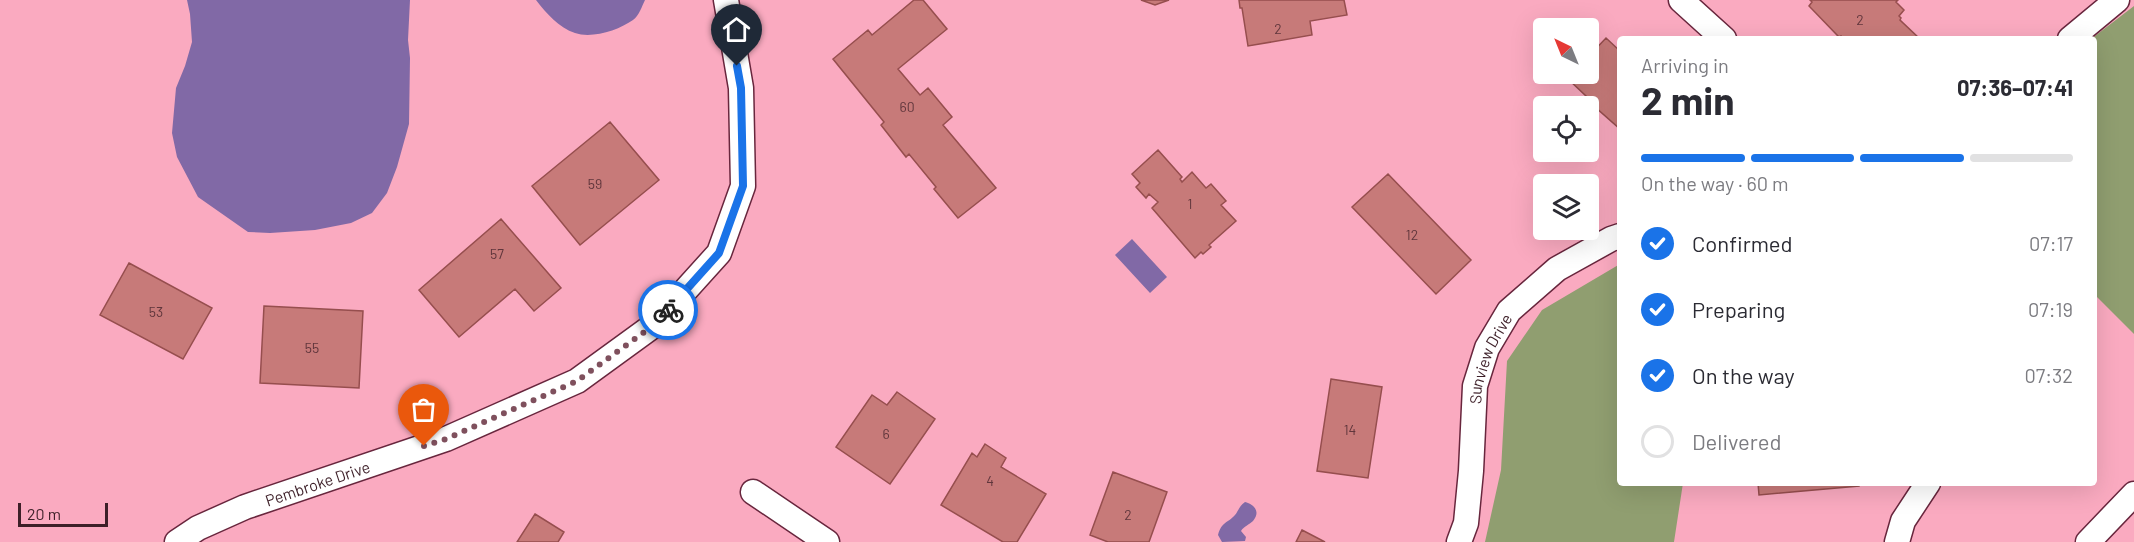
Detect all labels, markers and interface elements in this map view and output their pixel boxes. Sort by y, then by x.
pin [711,4,762,66]
house number: 2 [1856,11,1864,28]
icon: home [720,13,753,46]
north arrow [1533,18,1599,84]
map controls [1533,18,1599,240]
house number: 2 [1274,20,1282,37]
text: Arriving in [1641,53,1729,77]
text: 07:36–07:41 [1957,74,2073,100]
text: 2 min [1641,76,1734,123]
button: locate [1533,96,1599,162]
house number: 60 [899,98,915,115]
text: On the way · 60 m [1641,171,1789,195]
button: layers [1533,174,1599,240]
house number: 59 [588,175,602,192]
house number: 1 [1188,195,1192,212]
house number: 12 [1406,226,1418,243]
icon: check [1641,227,1674,260]
text: Confirmed [1692,230,1792,256]
text: 07:17 [2029,231,2073,255]
house number: 57 [490,245,504,262]
courier [638,280,698,340]
icon: check [1641,293,1674,326]
icon: bike [652,294,685,327]
text: Preparing [1692,296,1785,322]
text: 07:19 [2028,297,2073,321]
house number: 53 [149,303,163,320]
street label: Sunview Drive [1465,310,1515,404]
house number: 55 [305,339,319,356]
icon: check [1641,359,1674,392]
text: On the way [1692,362,1795,388]
text: 07:32 [2024,363,2073,387]
pin [398,384,449,446]
icon: bag [407,393,440,426]
house number: 14 [1344,421,1356,438]
house number: 6 [882,425,890,442]
text: Delivered [1692,428,1781,454]
street label: Pembroke Drive [262,456,372,509]
house number: 4 [986,472,994,489]
scale bar [18,500,108,528]
text: 20 m [27,504,61,523]
house number: 2 [1124,506,1132,523]

